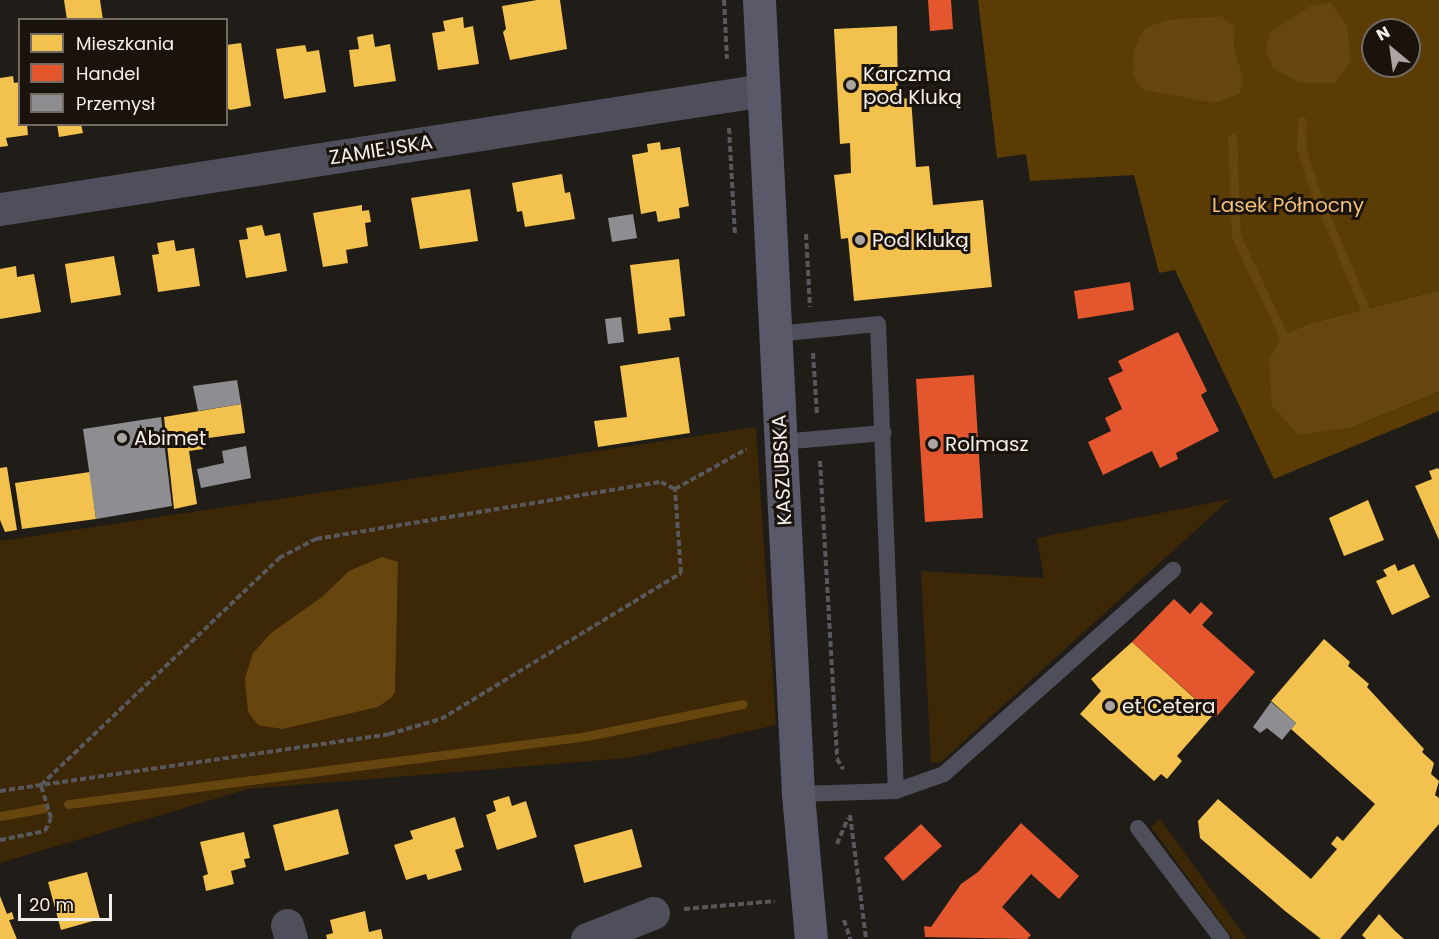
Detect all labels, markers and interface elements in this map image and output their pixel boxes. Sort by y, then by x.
legend [18,18,228,126]
north arrow [1361,18,1421,78]
text: N [1372,21,1394,47]
text: Mieszkania [76,31,174,56]
text: Handel [76,61,140,86]
place label: Karczma pod Kluką [863,62,962,109]
marker: Karczma pod Kluką [844,78,858,92]
text: Przemysł [76,91,155,116]
street label: ZAMIEJSKA [328,130,434,170]
park label: Lasek Północny [1212,193,1364,217]
place label: Pod Kluką [872,228,969,252]
marker: Pod Kluką [853,233,867,247]
street label: KASZUBSKA [767,414,797,526]
place label: Abimet [134,426,206,450]
marker: Abimet [115,431,129,445]
place label: Rolmasz [945,432,1029,456]
marker: Rolmasz [926,437,940,451]
place label: et Cetera [1122,694,1216,718]
marker: et Cetera [1103,699,1117,713]
scale bar [21,882,116,920]
text: 20 m [29,892,74,917]

